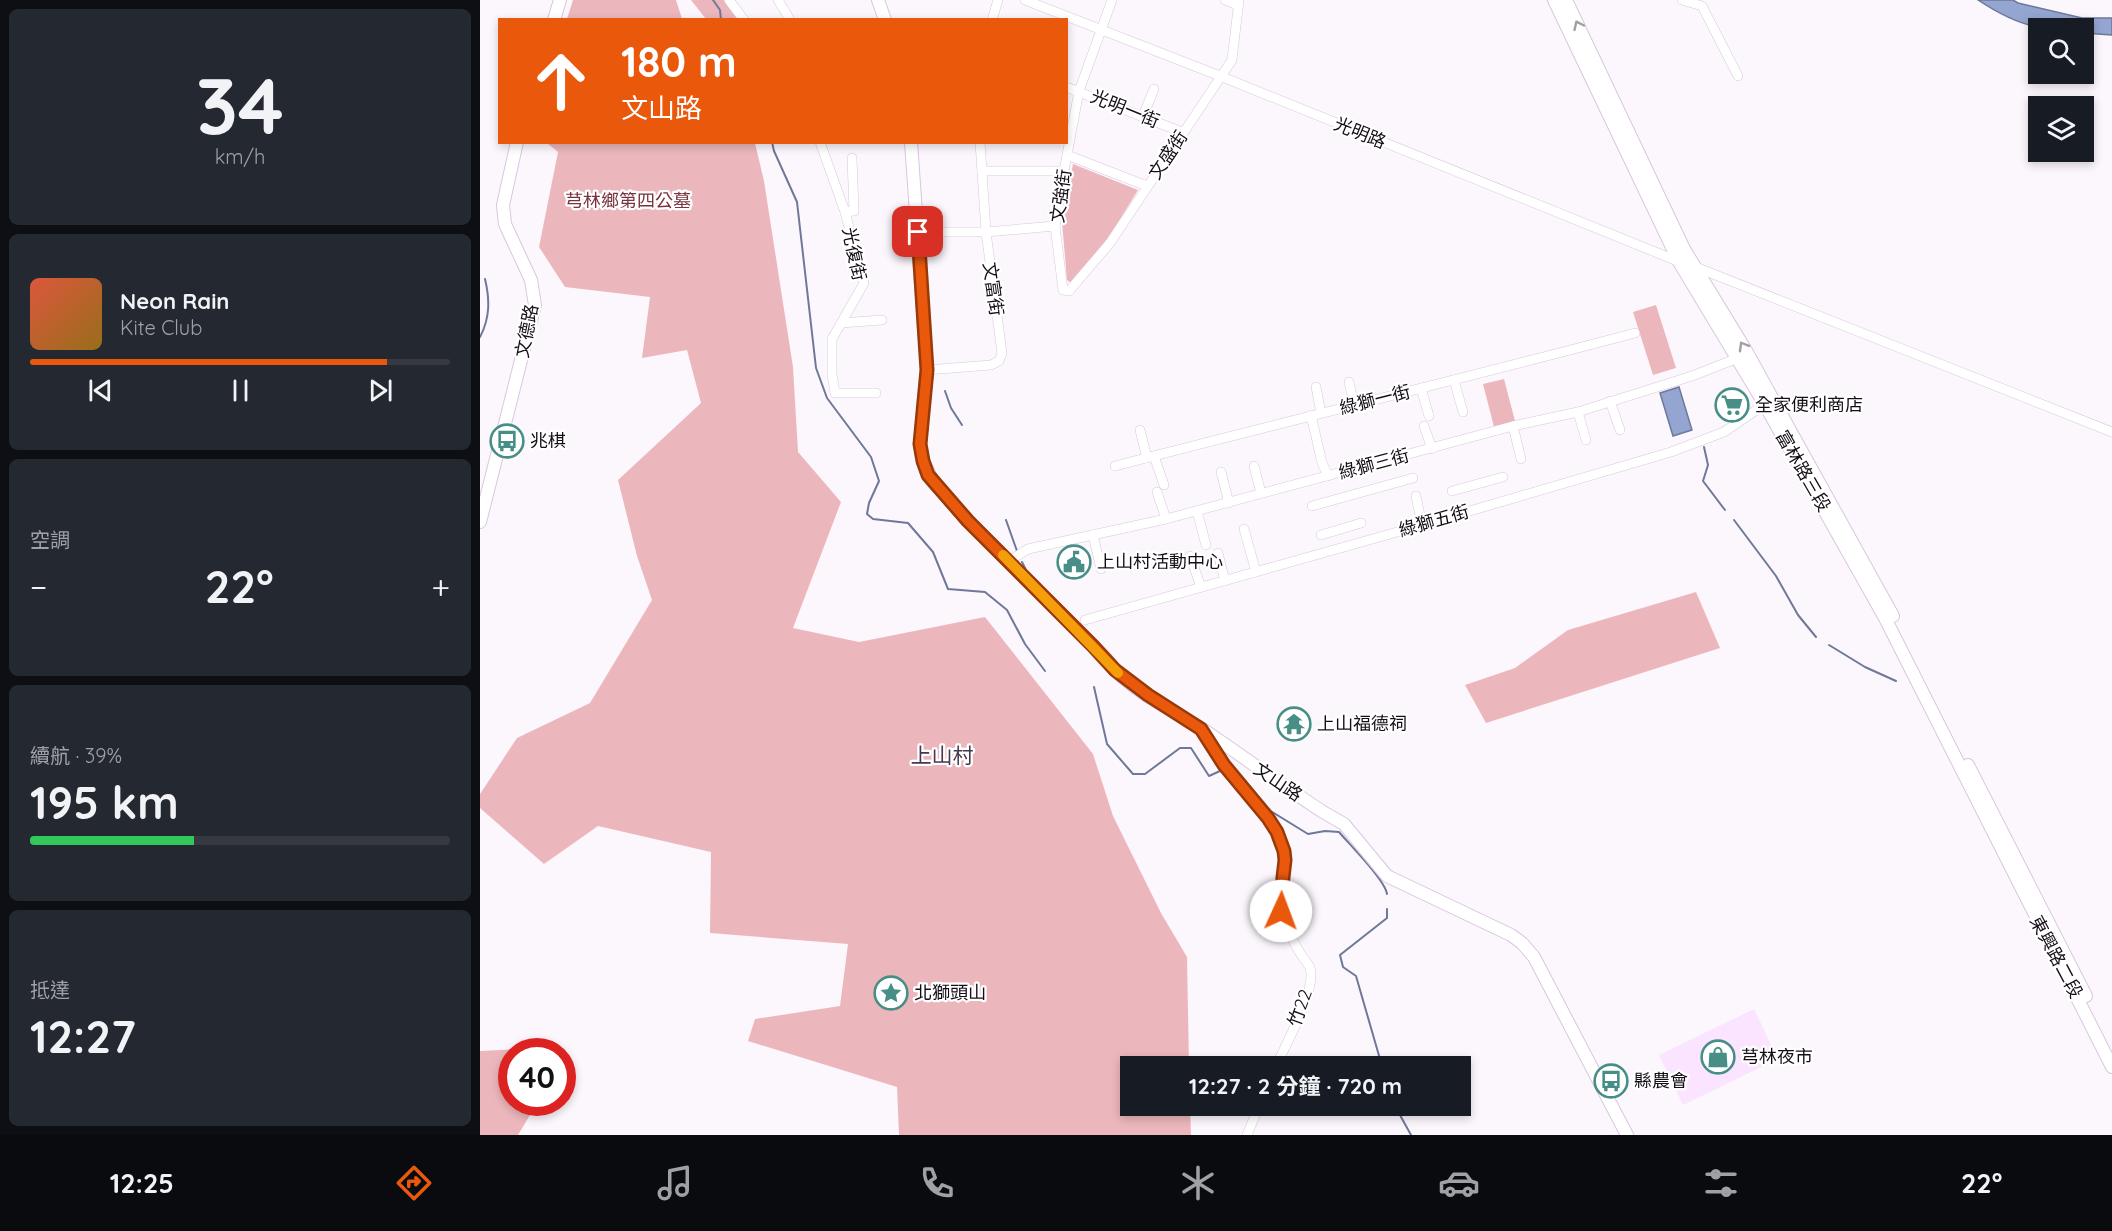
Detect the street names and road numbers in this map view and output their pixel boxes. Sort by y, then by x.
street label: 光明一街 [1088,84,1163,133]
street label: 光明路 [1331,112,1390,153]
street label: 文盛街 [1143,126,1192,184]
street label: 文強街 [1045,168,1076,224]
street label: 光復街 [838,225,871,283]
street label: 文富街 [978,261,1009,317]
street label: 文德路 [510,302,543,360]
street label: 綠獅一街 [1337,380,1413,419]
street label: 富林路三段 [1771,426,1836,515]
street label: 綠獅三街 [1336,443,1412,484]
street label: 綠獅五街 [1396,500,1472,541]
street label: 文山路 [1249,757,1307,806]
street label: 東興路二段 [2025,912,2088,1002]
street label: 竹22 [1282,986,1317,1030]

